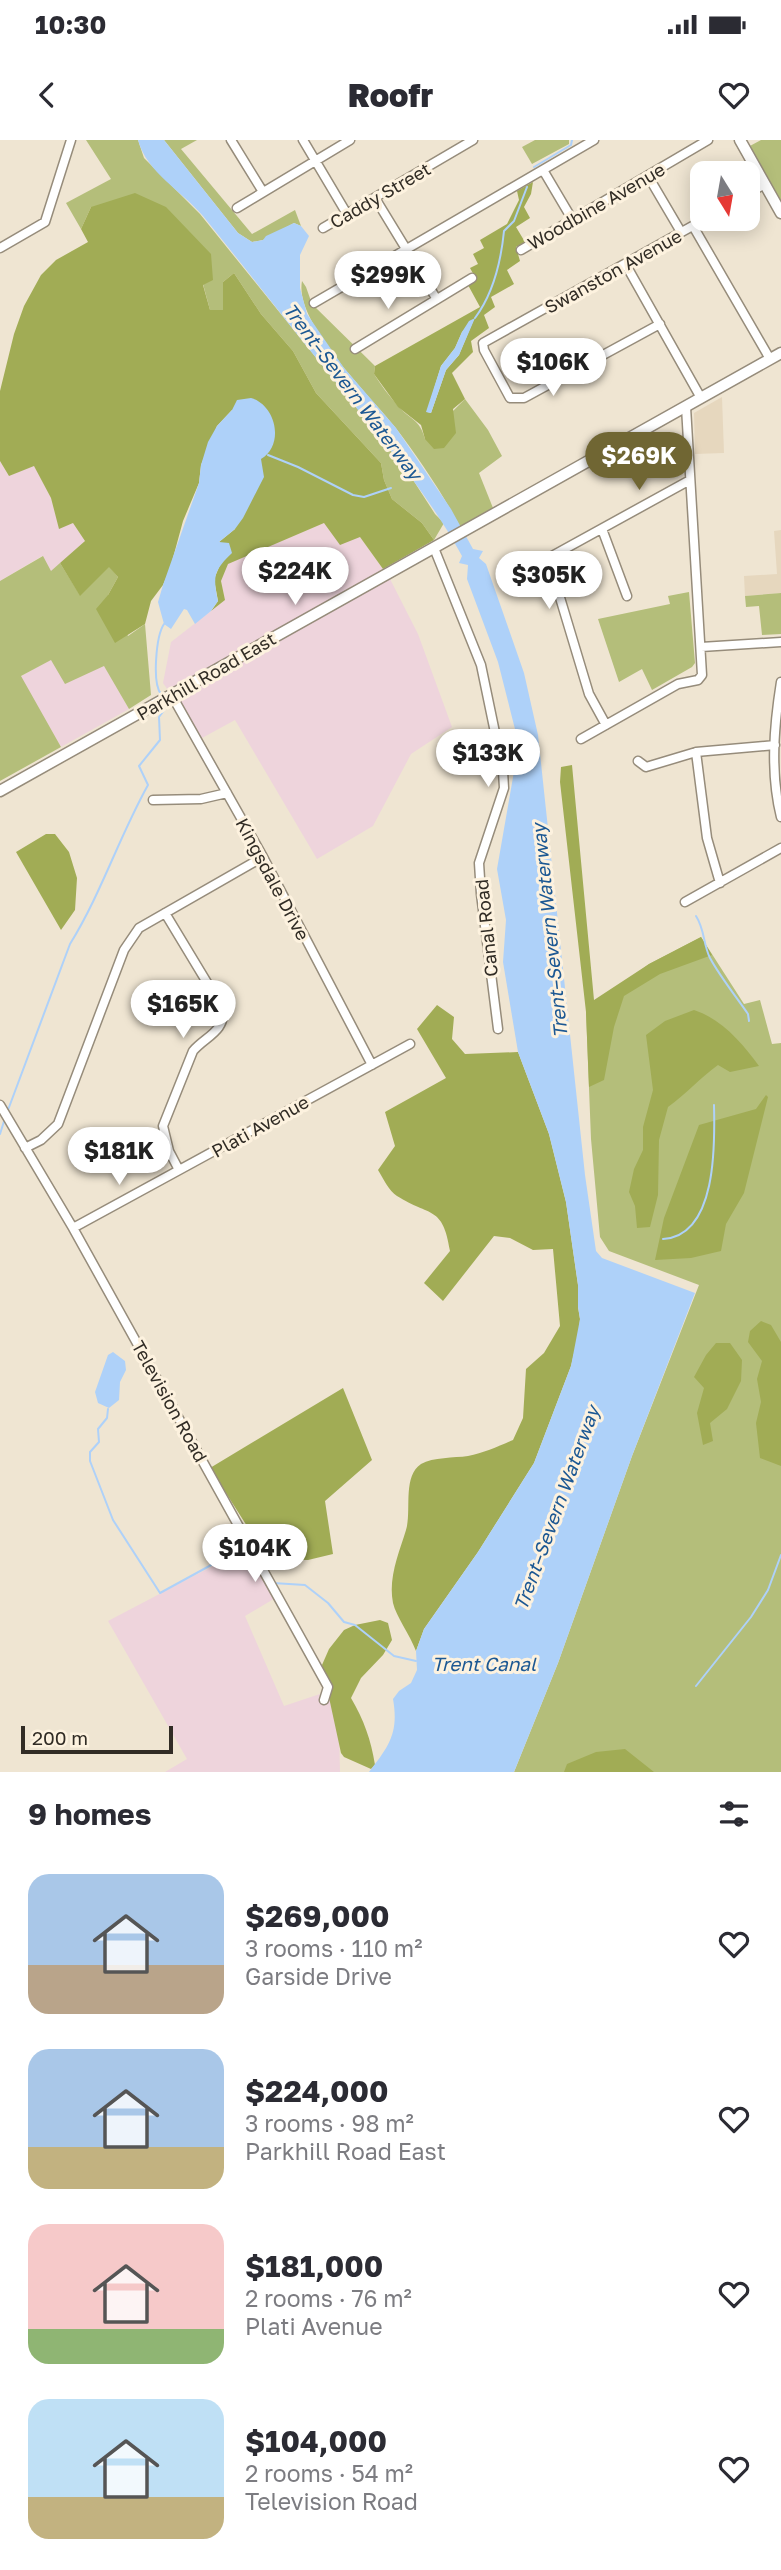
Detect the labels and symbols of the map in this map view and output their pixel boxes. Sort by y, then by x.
street label: Caddy Street [326,157,434,233]
street label: Woodbine Avenue [524,158,668,254]
north arrow [690,161,760,231]
street label: Swanston Avenue [541,224,685,318]
pin: $299K [339,251,437,311]
water label: Trent–Severn Waterway [279,298,428,486]
pin: $106K [504,338,602,398]
pin: $269K [590,432,688,492]
pin: $224K [246,547,344,607]
pin: $305K [500,552,598,611]
street label: Parkhill Road East [132,627,280,725]
pin: $133K [439,730,537,789]
street label: Kingsdale Drive [232,814,314,944]
water label: Trent–Severn Waterway [526,820,572,1039]
street label: Canal Road [470,878,502,978]
pin: $165K [134,981,232,1040]
street label: Plati Avenue [208,1090,312,1162]
pin: $181K [70,1128,168,1187]
street label: Television Road [128,1336,212,1466]
water label: Trent–Severn Waterway [508,1401,604,1613]
pin: $104K [206,1524,304,1584]
water label: Trent Canal [432,1652,537,1675]
scale bar [21,1723,173,1755]

